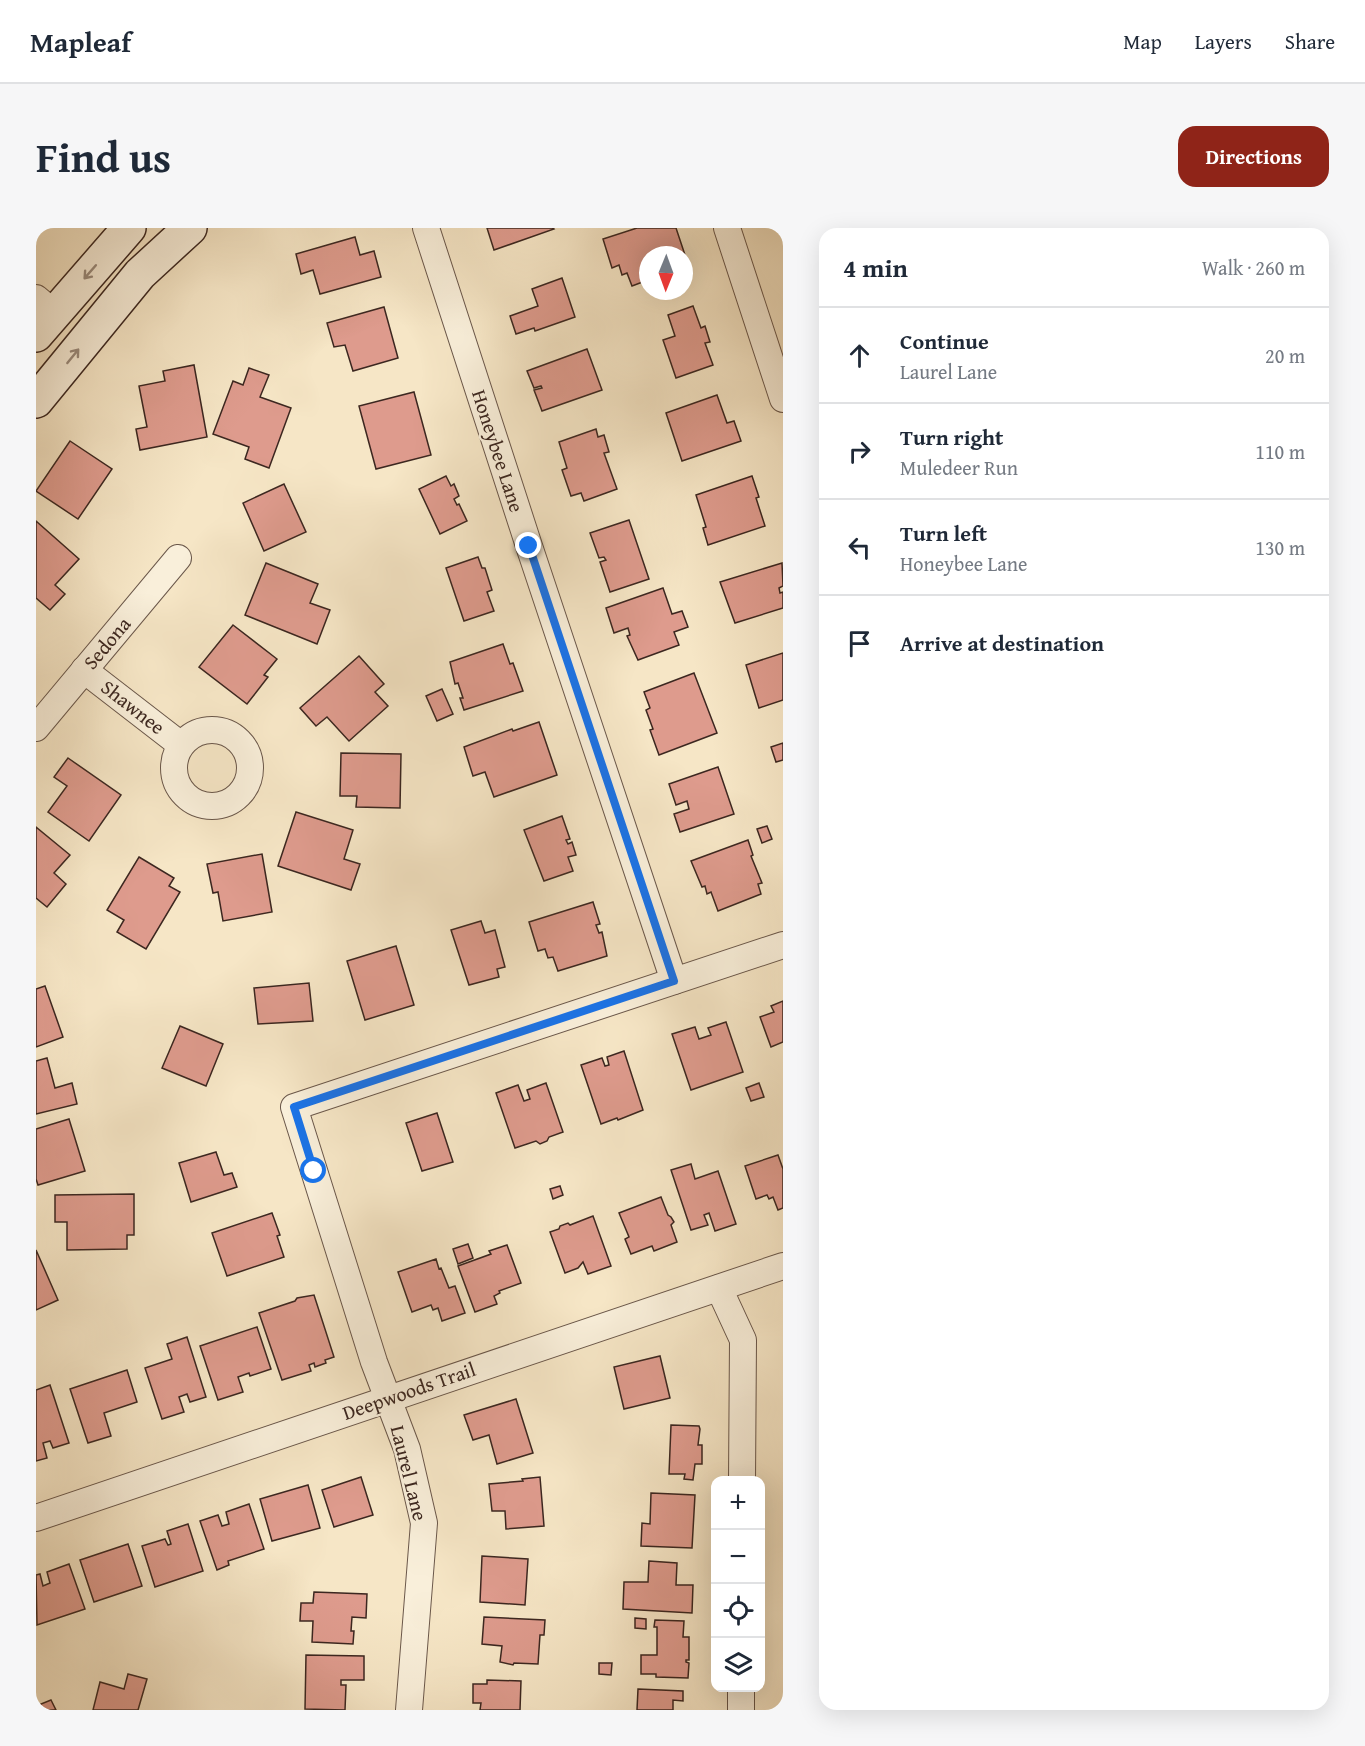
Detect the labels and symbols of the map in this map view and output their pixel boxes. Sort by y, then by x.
north arrow [639,246,693,300]
one-way arrow [83,264,97,279]
one-way arrow [66,348,79,364]
street label: Honeybee Lane [465,386,532,516]
route end [515,532,541,558]
street label: Sedona [76,610,138,675]
street label: Shawnee [95,672,172,741]
route start [300,1157,326,1183]
street label: Deepwoods Trail [338,1354,480,1427]
street label: Laurel Lane [384,1422,435,1524]

